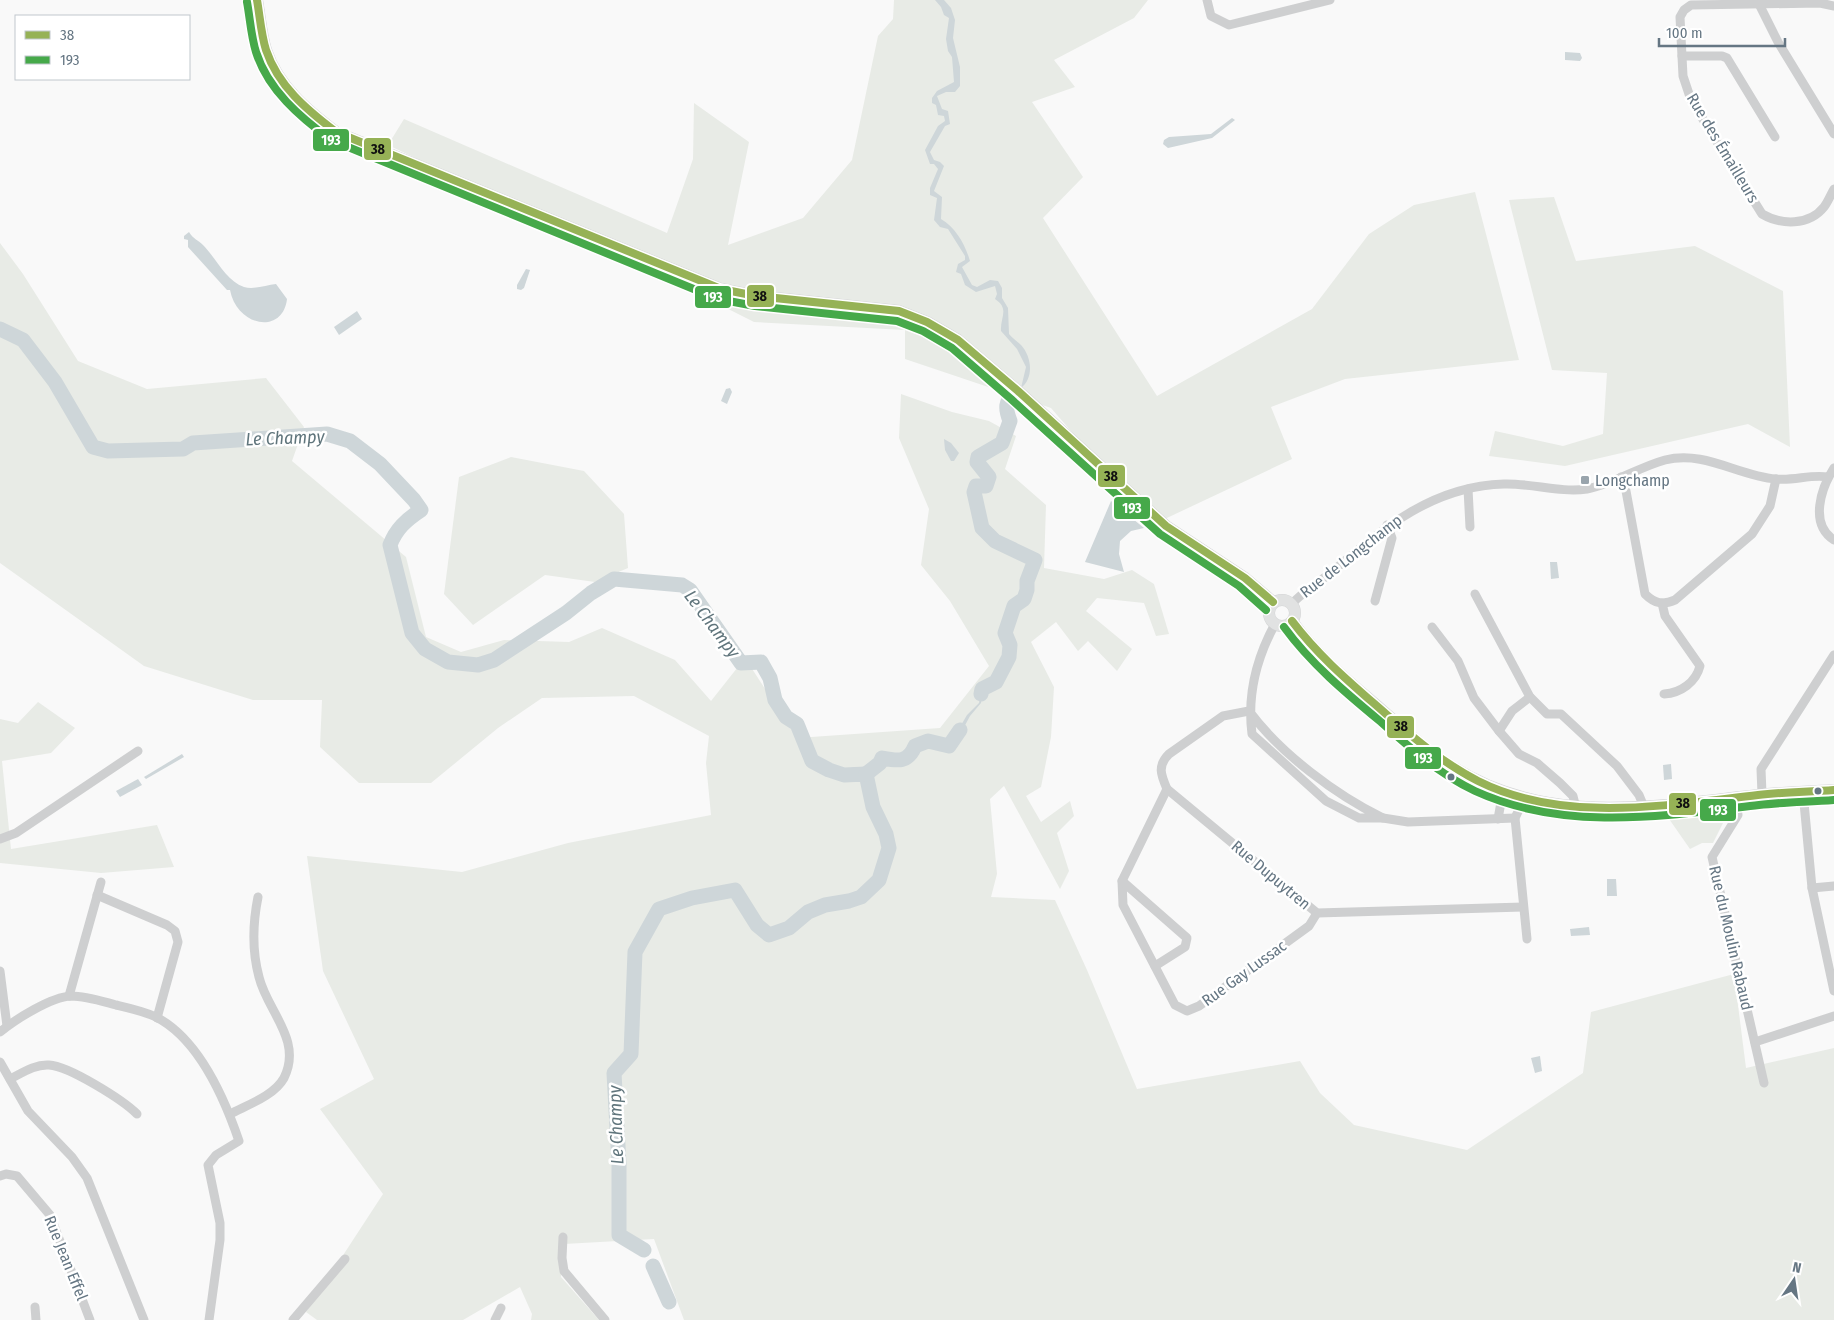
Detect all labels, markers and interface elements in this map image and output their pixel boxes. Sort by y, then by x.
legend [15,15,190,80]
scale bar [1659,15,1785,47]
text: 100 m [1666,24,1703,42]
text: 38 [60,26,74,44]
text: 193 [60,51,80,69]
street label: Rue des Émailleurs [1683,90,1763,206]
line badge: 193 [312,128,350,152]
text: 193 [321,132,341,149]
line badge: 38 [363,137,392,161]
text: 38 [370,141,386,158]
line badge: 38 [746,284,775,308]
line badge: 193 [694,285,732,309]
text: 38 [752,288,768,305]
text: 193 [703,289,723,306]
water label: Le Champy [245,426,326,450]
line badge: 38 [1097,464,1126,488]
text: 38 [1103,468,1119,485]
place label: Longchamp [1595,471,1670,490]
marker: Longchamp [1579,474,1591,486]
line badge: 193 [1113,496,1151,520]
text: 193 [1122,500,1142,517]
street label: Rue de Longchamp [1296,510,1406,602]
water label: Le Champy [679,586,745,663]
line badge: 38 [1386,715,1415,739]
text: 38 [1393,718,1409,735]
line badge: 193 [1404,746,1442,770]
text: 193 [1413,750,1433,767]
unlabelled marker [1446,772,1456,782]
unlabelled marker [1813,786,1823,796]
line badge: 38 [1668,792,1697,816]
text: 38 [1675,795,1691,812]
line badge: 193 [1699,798,1737,822]
text: 193 [1708,802,1728,819]
street label: Rue Dupuytren [1228,837,1314,913]
street label: Rue du Moulin Rabaud [1705,864,1757,1012]
street label: Rue Gay Lussac [1198,936,1290,1010]
water label: Le Champy [604,1084,628,1165]
street label: Rue Jean Effel [40,1213,92,1303]
north arrow [1769,1255,1819,1305]
text: N [1791,1259,1803,1277]

